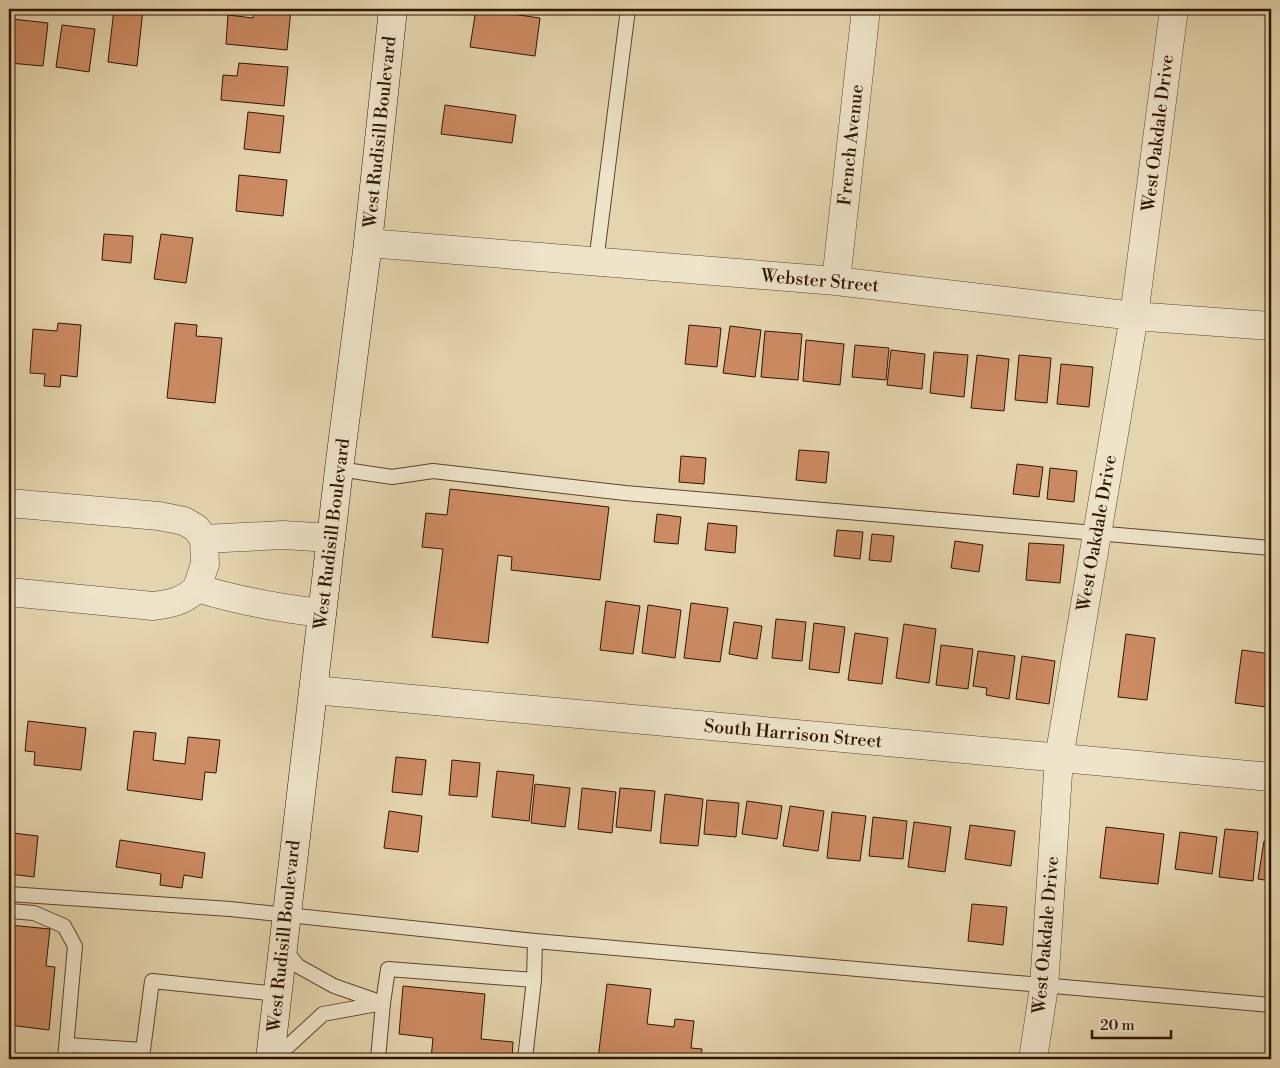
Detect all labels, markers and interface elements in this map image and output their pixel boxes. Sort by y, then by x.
street label: West Rudisill Boulevard [358,34,402,230]
street label: West Oakdale Drive [1137,53,1179,214]
street label: French Avenue [833,83,869,207]
street label: Webster Street [759,264,881,298]
street label: West Rudisill Boulevard [309,436,355,632]
street label: West Oakdale Drive [1072,453,1122,614]
street label: South Harrison Street [703,715,884,753]
street label: West Rudisill Boulevard [262,838,306,1034]
street label: West Oakdale Drive [1028,855,1064,1016]
scale bar [1092,1008,1171,1040]
text: 20 m [1100,1016,1135,1035]

